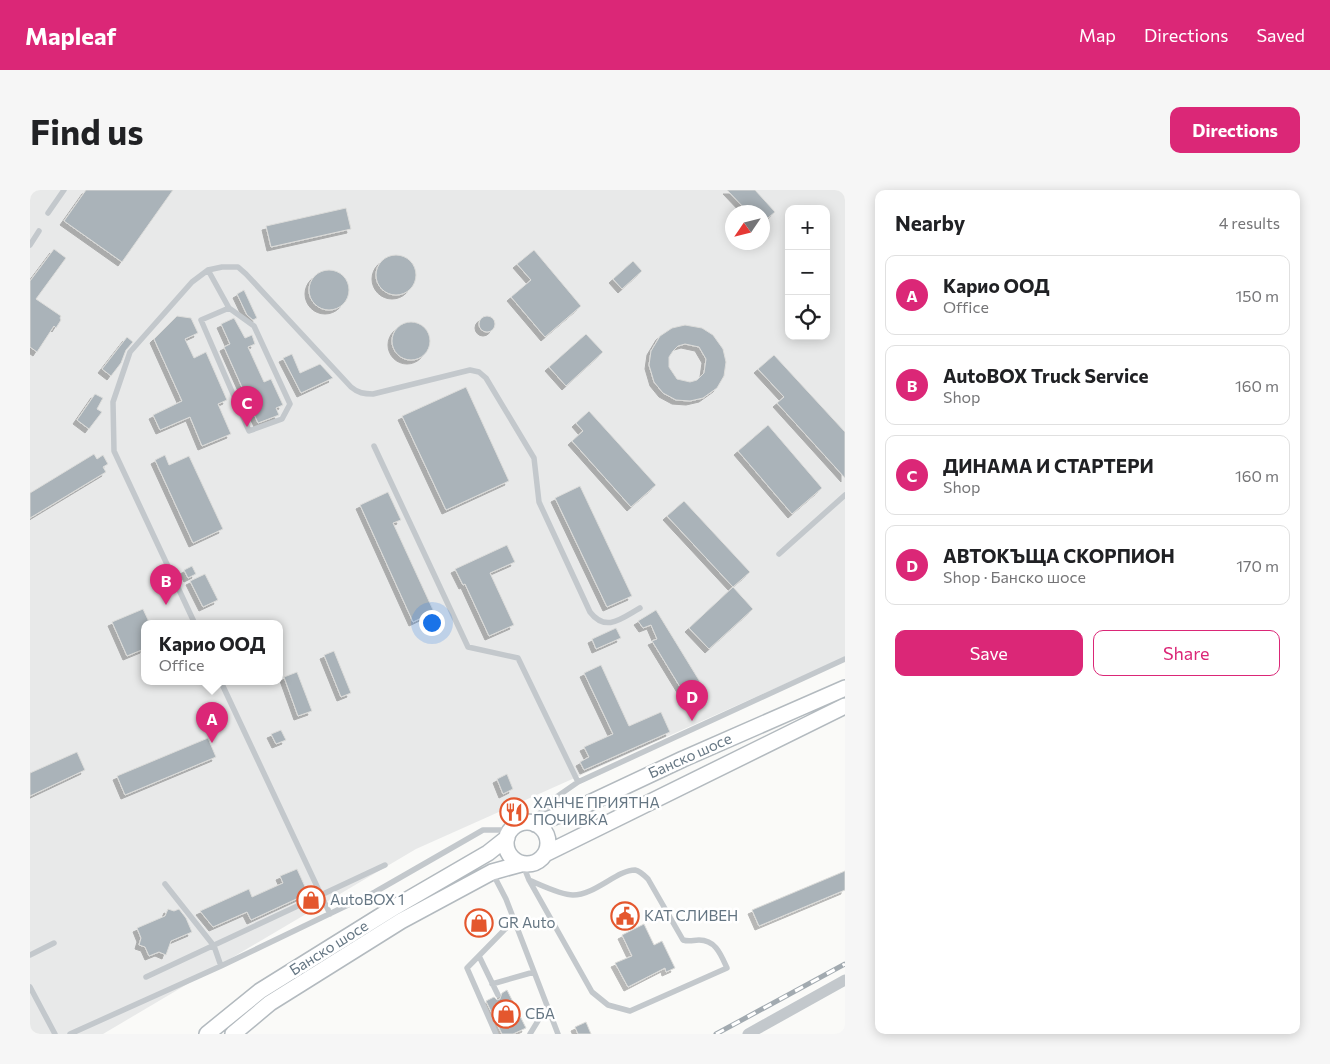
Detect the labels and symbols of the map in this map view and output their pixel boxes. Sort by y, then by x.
north arrow [725,205,770,250]
pin: C [231,386,263,427]
pin: B [150,564,182,605]
your location [419,610,445,636]
pin: D [676,680,708,721]
pin: A [196,702,228,743]
street label: Банско шосе [645,729,734,781]
place label: ХАНЧЕ ПРИЯТНА ПОЧИВКА [533,793,660,828]
restaurant icon: ХАНЧЕ ПРИЯТНА ПОЧИВКА [499,797,529,827]
shop icon: AutoBOX 1 [296,885,326,915]
place label: AutoBOX 1 [330,890,404,908]
public building icon: КАТ СЛИВЕН [610,901,640,931]
place label: КАТ СЛИВЕН [644,906,738,924]
shop icon: GR Auto [464,908,494,938]
place label: GR Auto [498,913,556,931]
street label: Банско шосе [286,916,371,978]
shop icon: СБА [491,999,521,1029]
place label: СБА [525,1004,555,1022]

